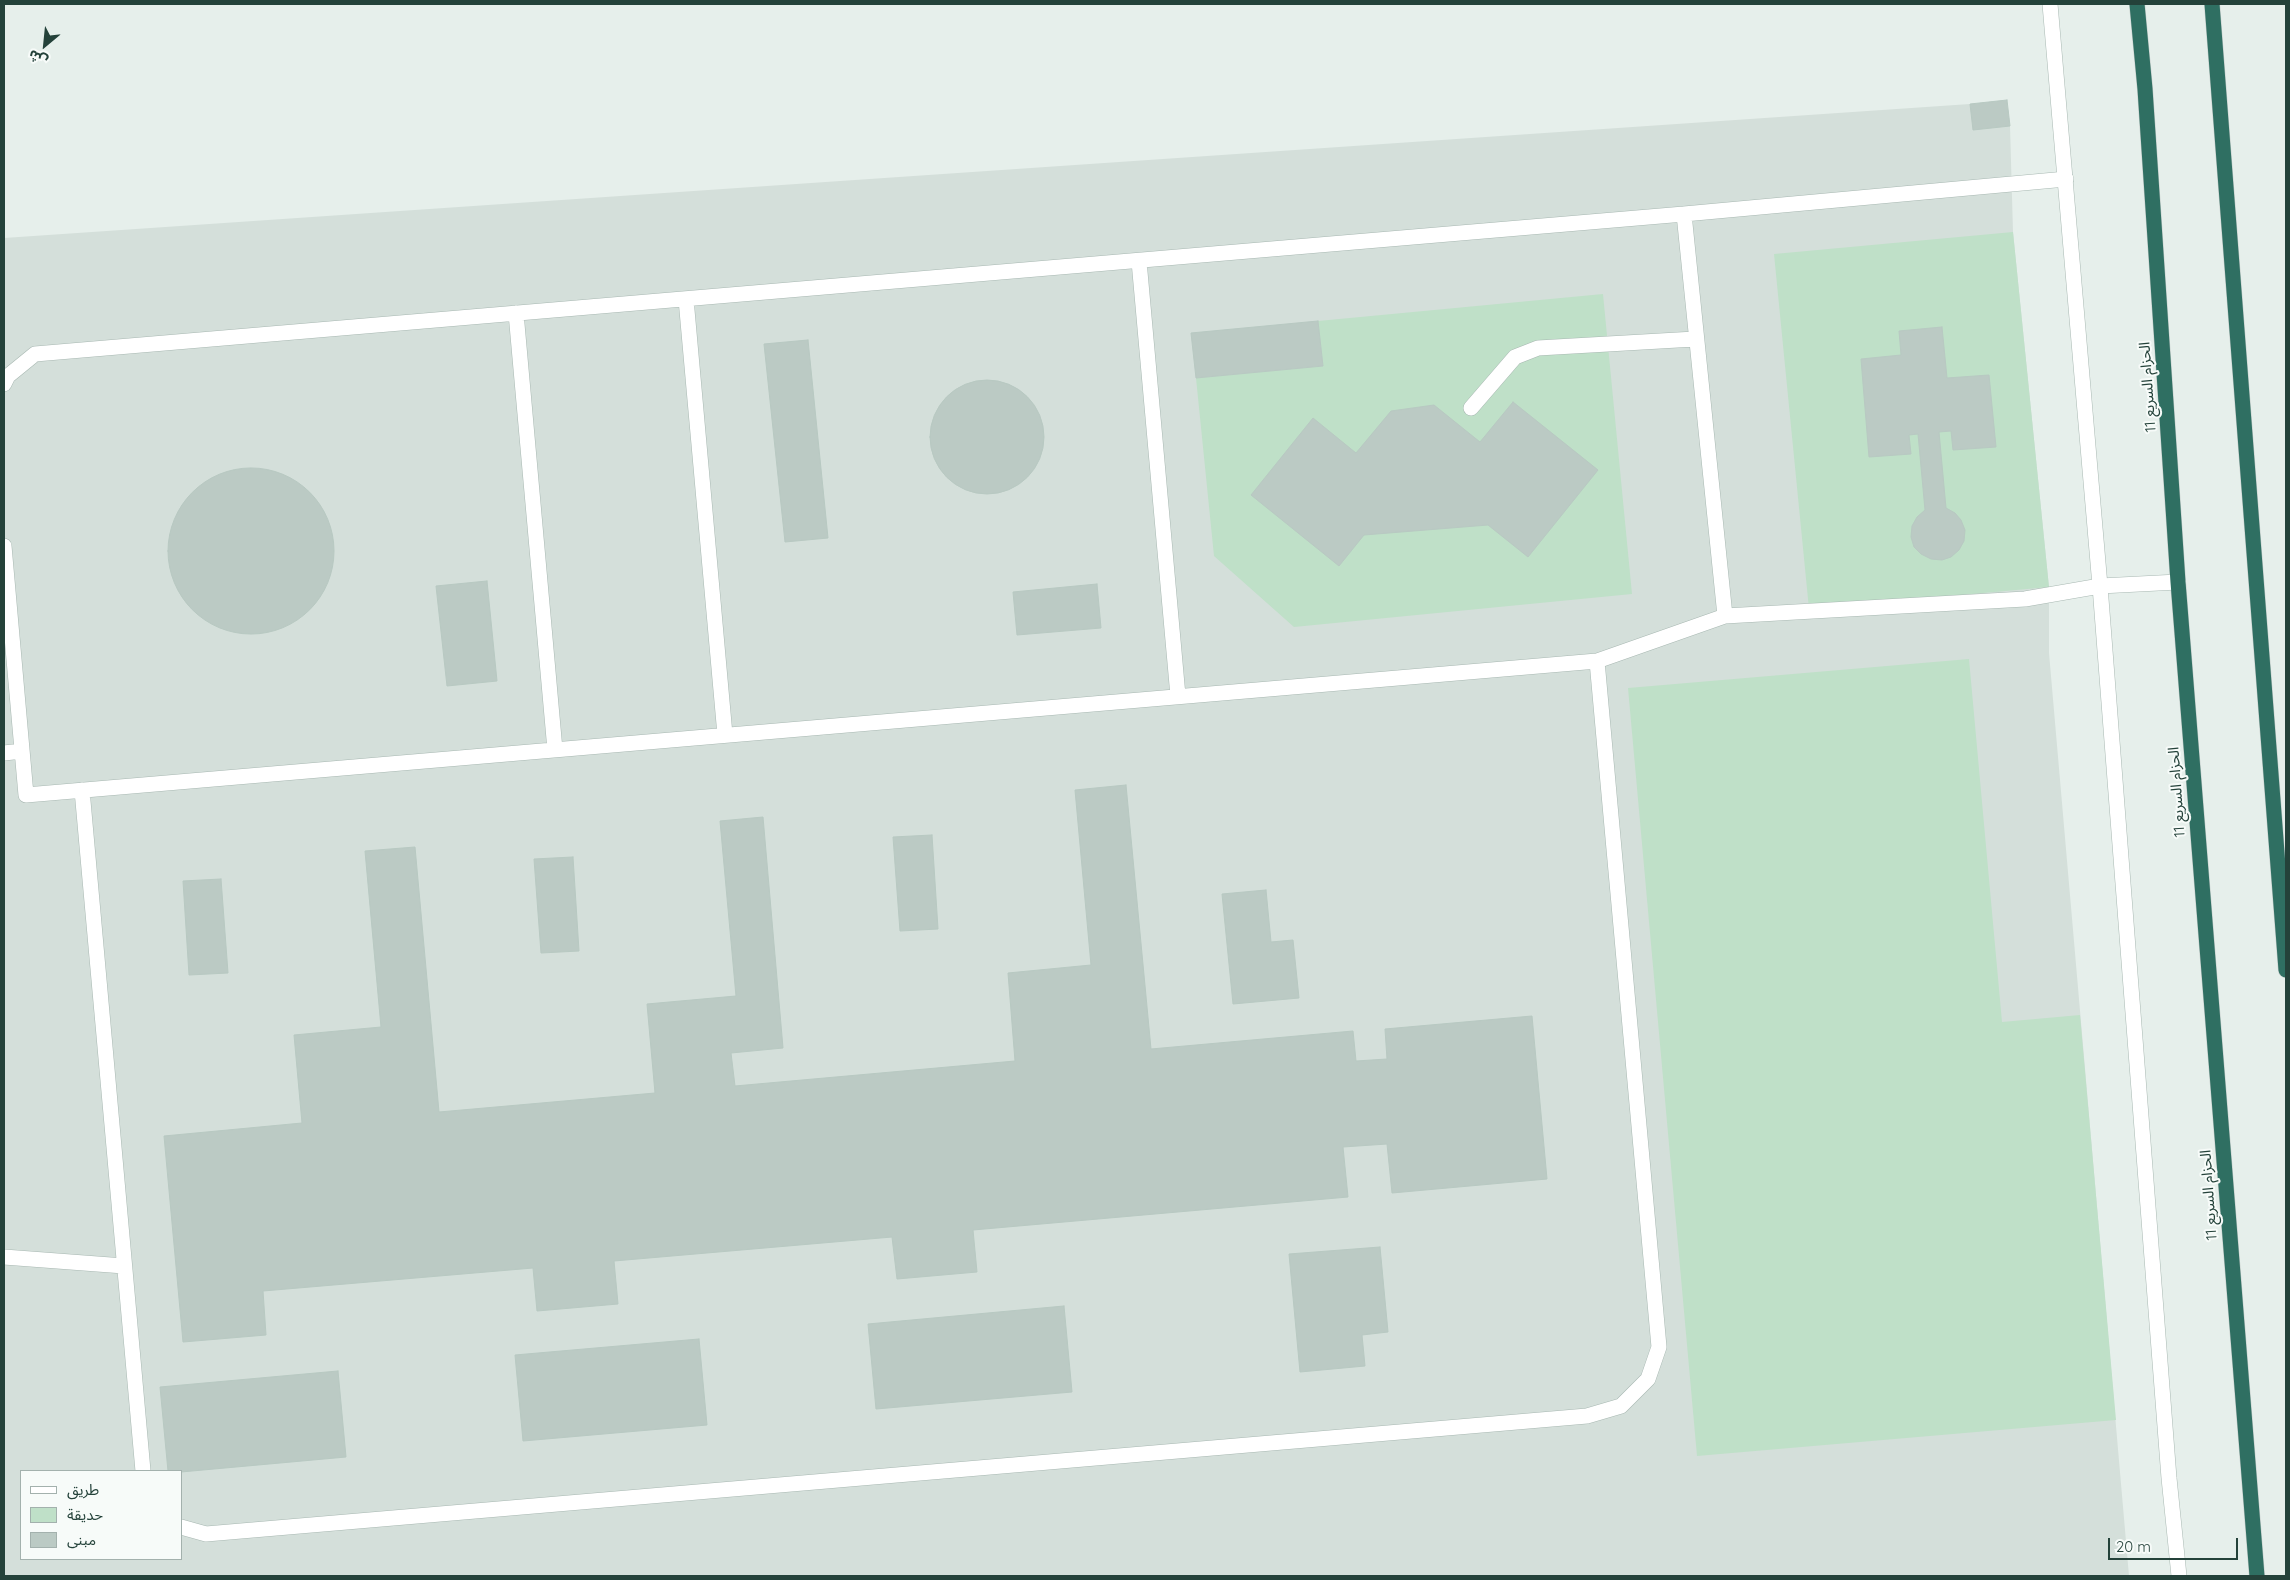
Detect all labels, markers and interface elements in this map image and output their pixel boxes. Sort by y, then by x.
north arrow [20,20,70,70]
text: ش [25,46,51,71]
street label: الحزام السريع 11 [2136,341,2160,433]
street label: الحزام السريع 11 [2165,746,2189,838]
street label: الحزام السريع 11 [2197,1149,2221,1241]
legend [20,1470,182,1560]
text: طريق [67,1480,99,1499]
text: حديقة [67,1505,103,1524]
scale bar [2110,1528,2240,1560]
text: مبنى [67,1530,96,1549]
text: 20 m [2116,1537,2151,1556]

